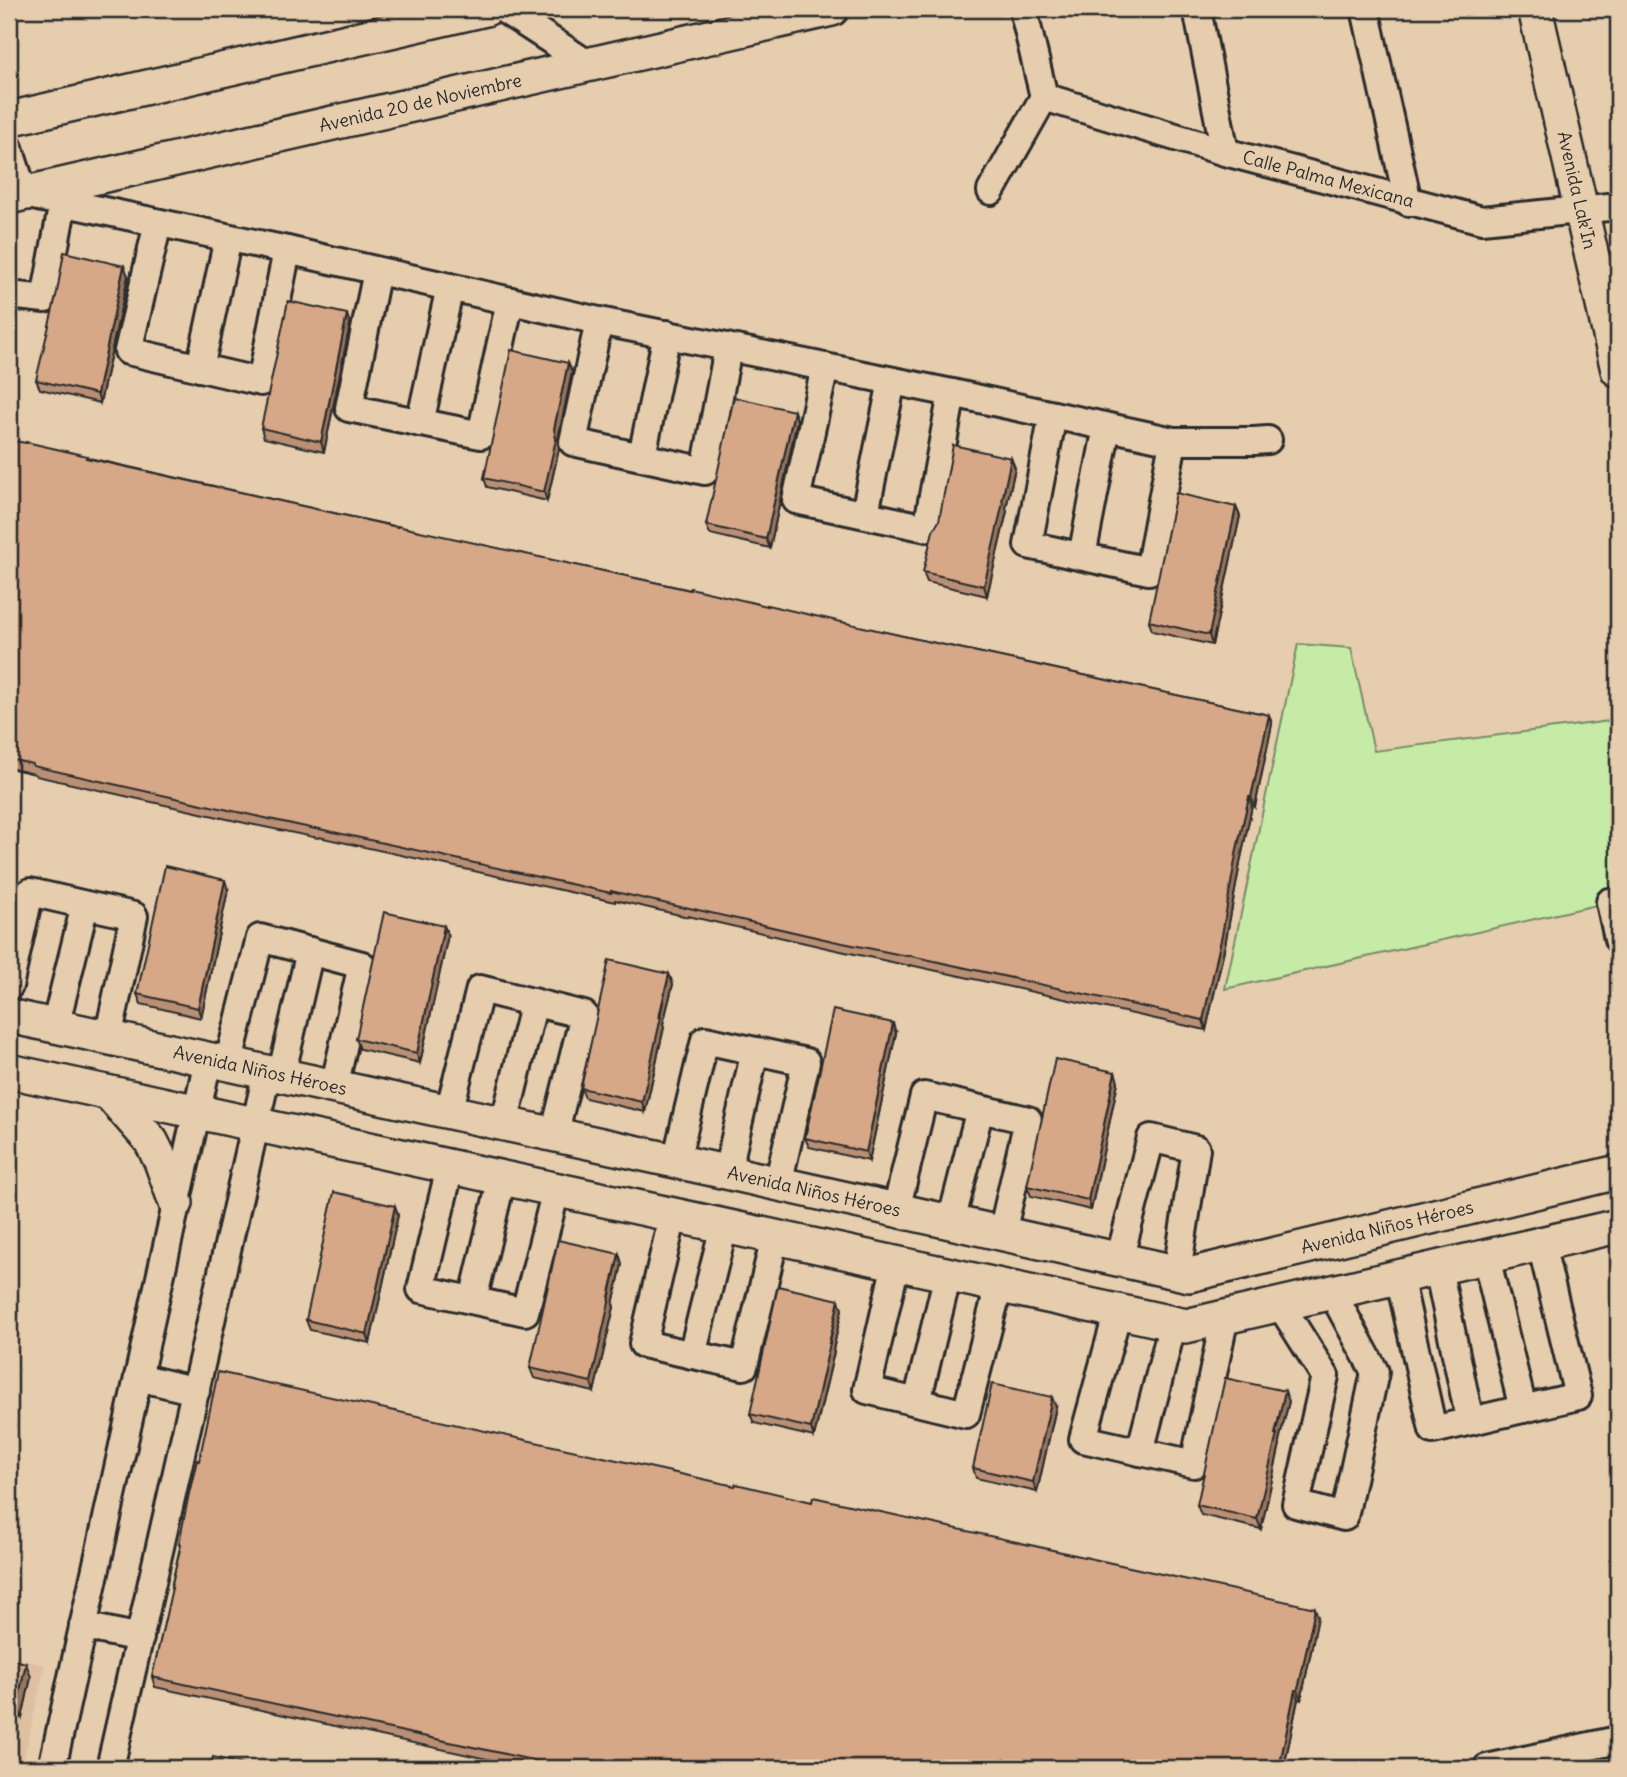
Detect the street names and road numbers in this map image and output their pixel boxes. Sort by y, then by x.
street label: Avenida 20 de Noviembre [317,68,524,137]
street label: Avenida Lak'In [1553,129,1602,251]
street label: Calle Palma Mexicana [1240,145,1417,213]
street label: Avenida Niños Héroes [171,1040,349,1100]
street label: Avenida Niños Héroes [725,1161,903,1222]
street label: Avenida Niños Héroes [1299,1195,1476,1259]

